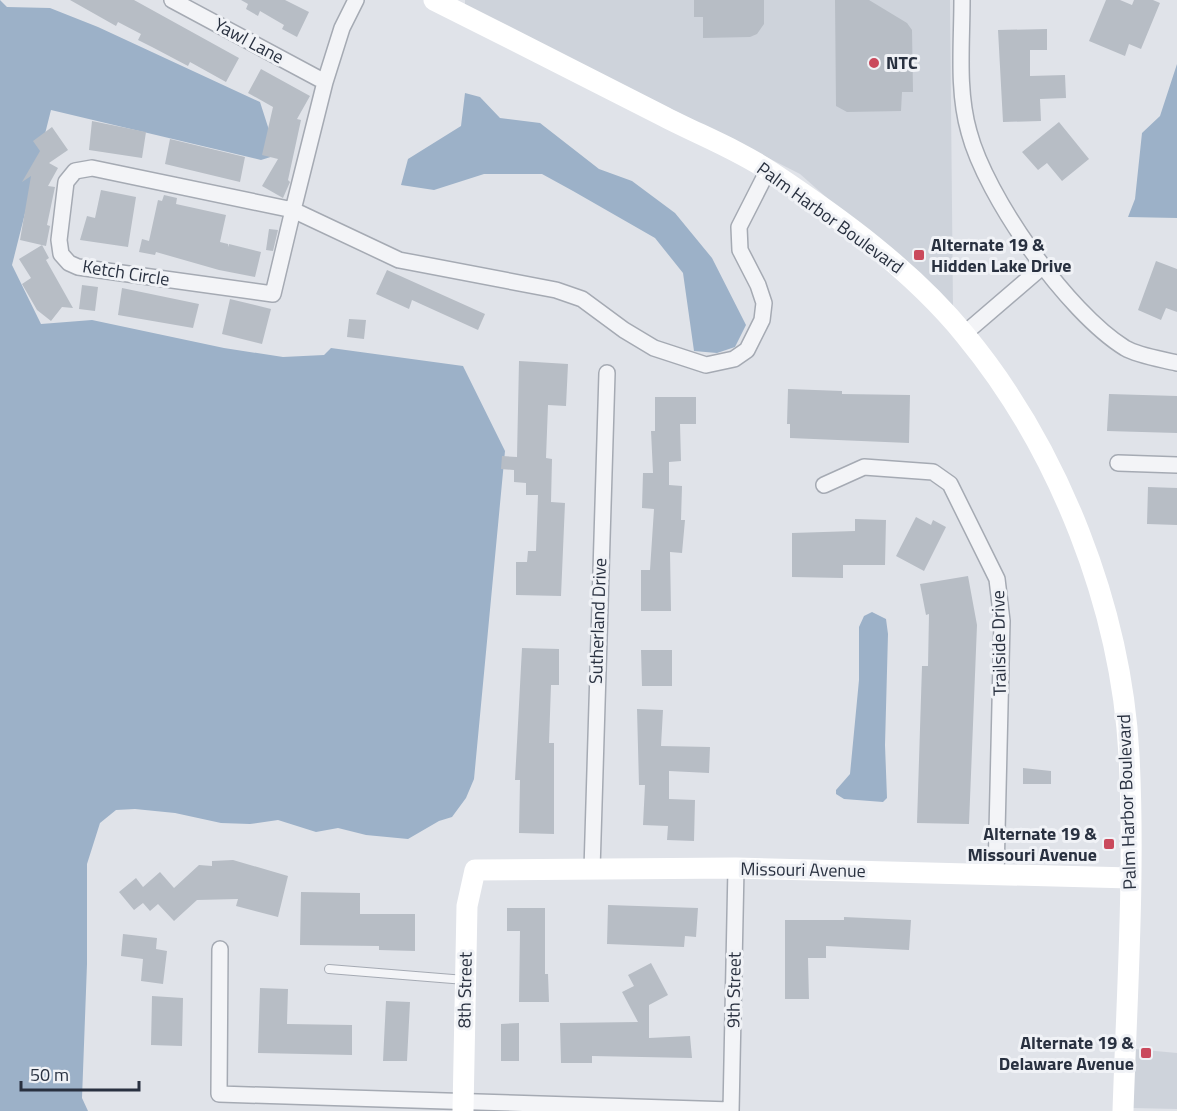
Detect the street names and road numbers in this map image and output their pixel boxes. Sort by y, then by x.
street label: Yawl Lane [209,11,289,70]
street label: Palm Harbor Boulevard [751,155,909,280]
street label: Ketch Circle [81,252,171,293]
street label: Sutherland Drive [582,557,613,685]
street label: Trailside Drive [984,590,1013,696]
street label: Palm Harbor Boulevard [1110,714,1143,890]
street label: Missouri Avenue [740,855,866,884]
street label: 8th Street [450,951,479,1028]
street label: 9th Street [719,951,748,1028]

